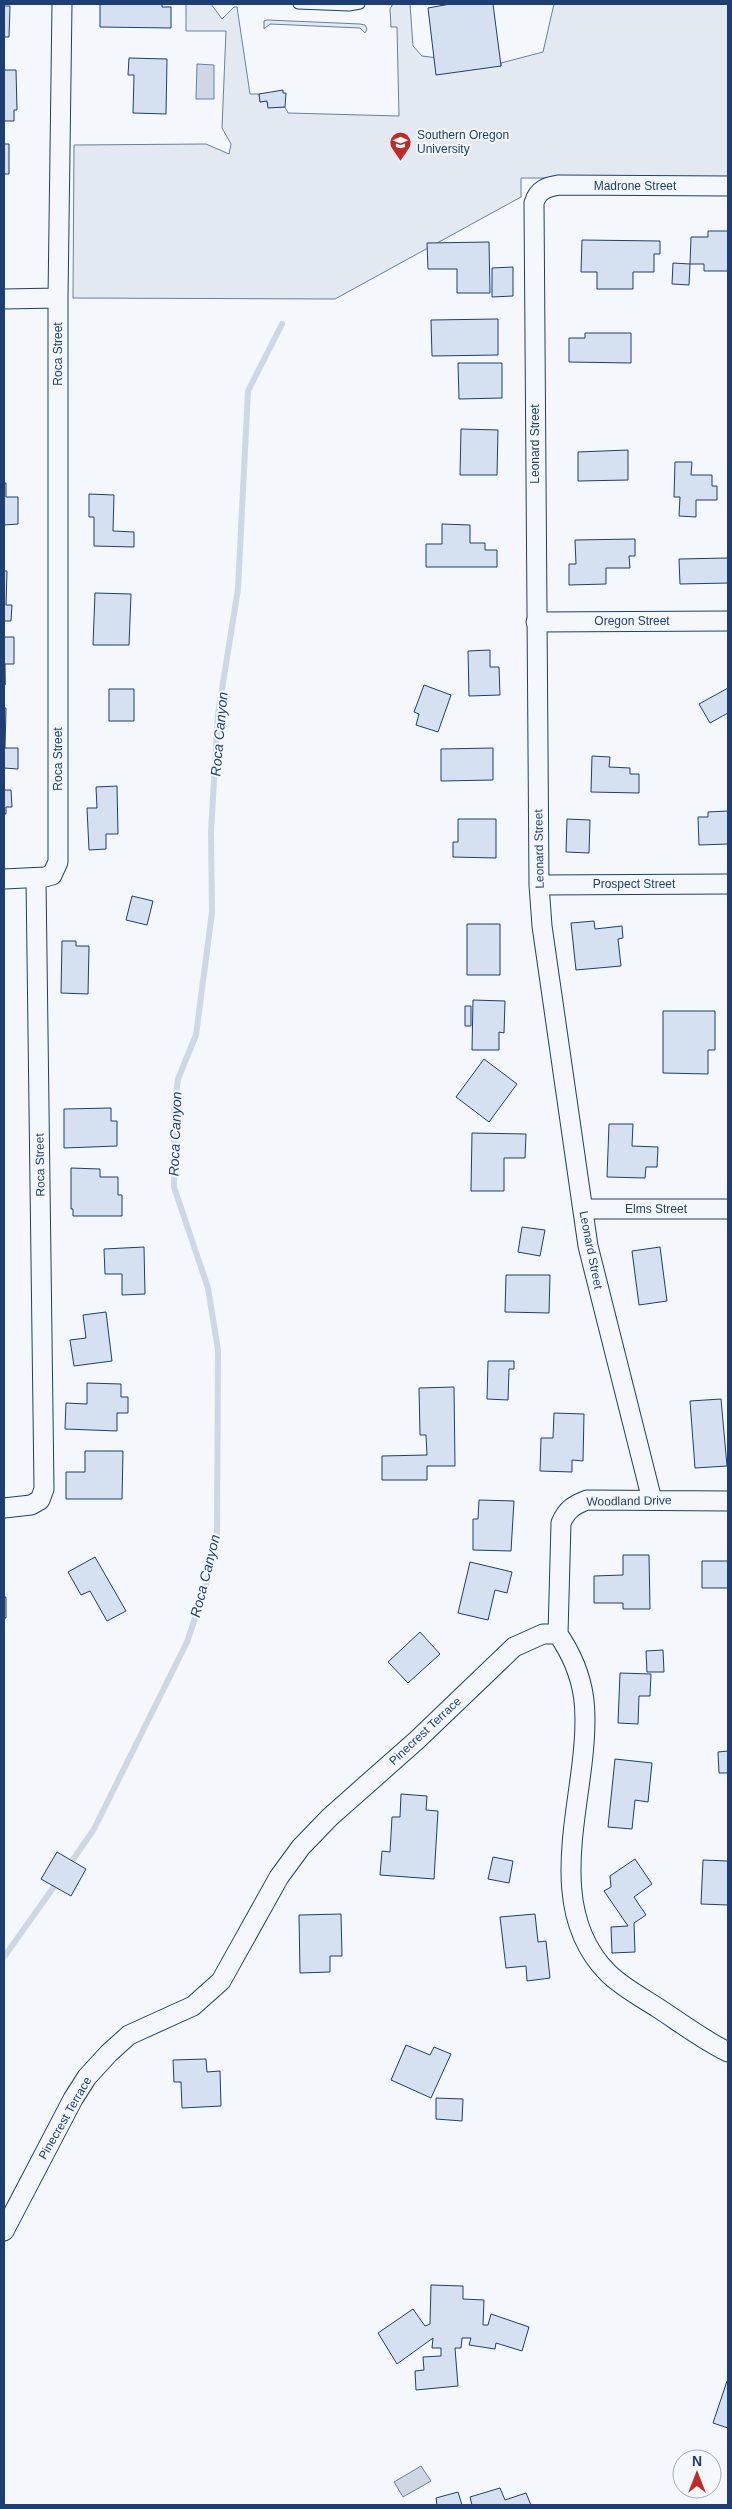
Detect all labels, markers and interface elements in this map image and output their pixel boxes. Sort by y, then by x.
place label: Southern Oregon University [417,128,509,156]
school or university icon: Southern Oregon University [389,130,413,161]
street label: Madrone Street [594,179,677,193]
street label: Roca Street [51,322,65,386]
street label: Leonard Street [528,404,542,484]
street label: Oregon Street [594,614,670,628]
water label: Roca Canyon [207,691,231,777]
street label: Roca Street [51,727,65,791]
street label: Leonard Street [531,809,547,889]
street label: Prospect Street [593,877,676,891]
water label: Roca Canyon [166,1091,184,1177]
street label: Roca Street [32,1133,48,1197]
street label: Elms Street [625,1202,688,1216]
street label: Leonard Street [577,1210,606,1291]
street label: Woodland Drive [586,1493,672,1509]
water label: Roca Canyon [187,1533,223,1619]
street label: Pinecrest Terrace [386,1694,464,1768]
street label: Pinecrest Terrace [36,2074,95,2162]
north arrow [672,2449,722,2499]
text: N [692,2453,702,2469]

